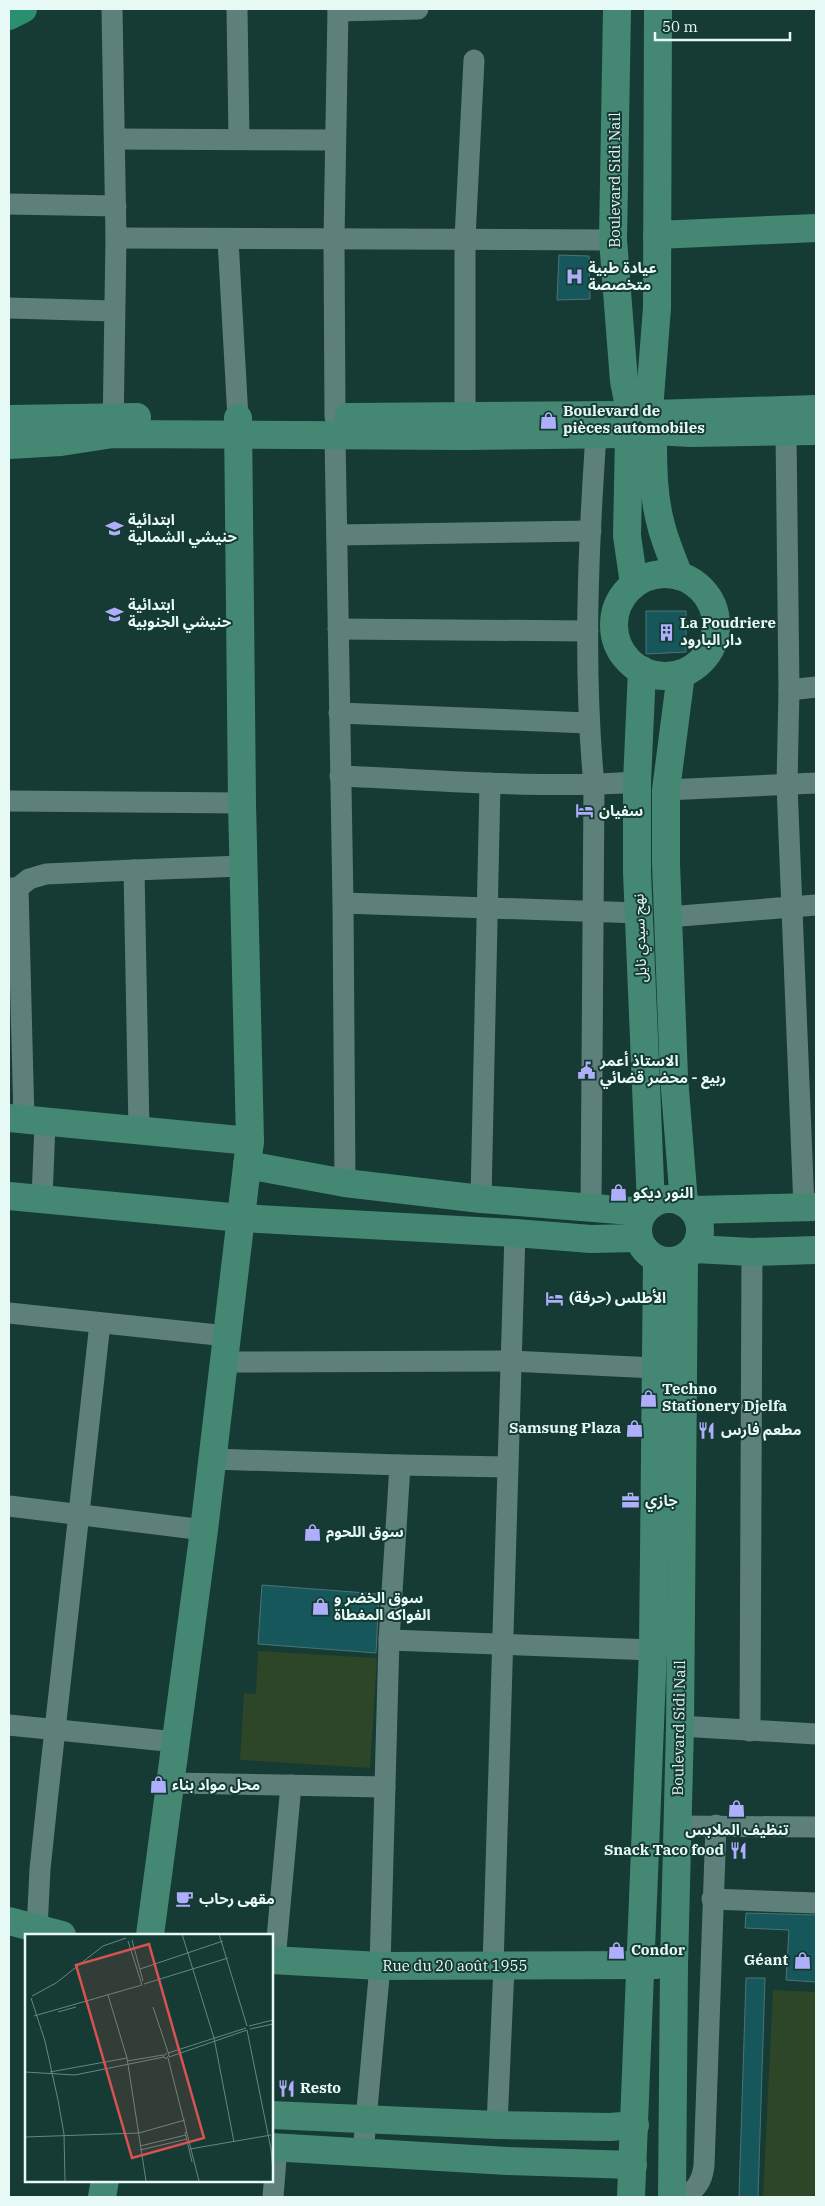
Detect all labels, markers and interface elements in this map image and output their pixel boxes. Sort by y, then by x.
scale bar [655,10,790,42]
text: 50 m [662,17,698,36]
street label: Boulevard Sidi Nail [605,112,624,248]
place label: عيادة طبية متخصصة [588,258,657,294]
hospital icon: عيادة طبية متخصصة [564,267,584,287]
place label: Boulevard de pièces automobiles [563,401,705,437]
shop icon: Boulevard de pièces automobiles [539,410,559,430]
place label: ابتدائية حنيشي الشمالية [128,510,238,548]
school or university icon: ابتدائية حنيشي الشمالية [104,519,124,539]
place label: ابتدائية حنيشي الجنوبية [128,595,232,633]
school or university icon: ابتدائية حنيشي الجنوبية [104,604,124,624]
place label: La Poudriere دار البارود [680,613,776,649]
building icon: La Poudriere دار البارود [656,622,676,642]
hotel icon: سفيان [575,801,595,821]
place label: سفيان [599,801,643,820]
street label: نهج سيدي نايل [628,893,654,983]
place label: الاستاذ أعمر ربيع - محضر قضائي [599,1051,726,1089]
public building icon: الاستاذ أعمر ربيع - محضر قضائي [576,1060,596,1080]
shop icon: النور ديكو [609,1183,629,1203]
place label: النور ديكو [633,1183,693,1202]
hotel icon: الأطلس (حرفة) [545,1288,565,1308]
place label: الأطلس (حرفة) [569,1288,666,1307]
place label: Techno Stationery Djelfa [662,1379,788,1415]
shop icon: Techno Stationery Djelfa [638,1388,658,1408]
place label: Samsung Plaza [509,1418,621,1437]
shop icon: Samsung Plaza [625,1418,645,1438]
restaurant icon: مطعم فارس [697,1420,717,1440]
place label: مطعم فارس [721,1420,801,1441]
office icon: جازي [621,1491,641,1511]
place label: جازي [645,1491,678,1512]
shop icon: سوق اللحوم [302,1522,322,1542]
place label: سوق اللحوم [326,1522,404,1543]
place label: سوق الخضر و الفواكه المغطاة [334,1588,431,1624]
shop icon: سوق الخضر و الفواكه المغطاة [310,1597,330,1617]
street label: Boulevard Sidi Nail [668,1660,689,1796]
shop icon: محل مواد بناء [148,1775,168,1795]
place label: محل مواد بناء [172,1775,260,1794]
shop icon: تنظيف الملابس [727,1799,747,1819]
place label: تنظيف الملابس [685,1820,789,1839]
place label: Snack Taco food [604,1840,725,1859]
restaurant icon: Snack Taco food [728,1840,748,1860]
cafe icon: مقهى رحاب [175,1889,195,1909]
place label: مقهى رحاب [199,1889,275,1908]
inset map [25,1934,272,2181]
shop icon: Condor [607,1940,627,1960]
place label: Condor [631,1940,686,1959]
place label: Géant [744,1950,788,1969]
shop icon: Géant [792,1950,812,1970]
street label: Rue du 20 août 1955 [383,1956,527,1975]
restaurant icon: Resto [276,2078,296,2098]
place label: Resto [300,2078,341,2097]

